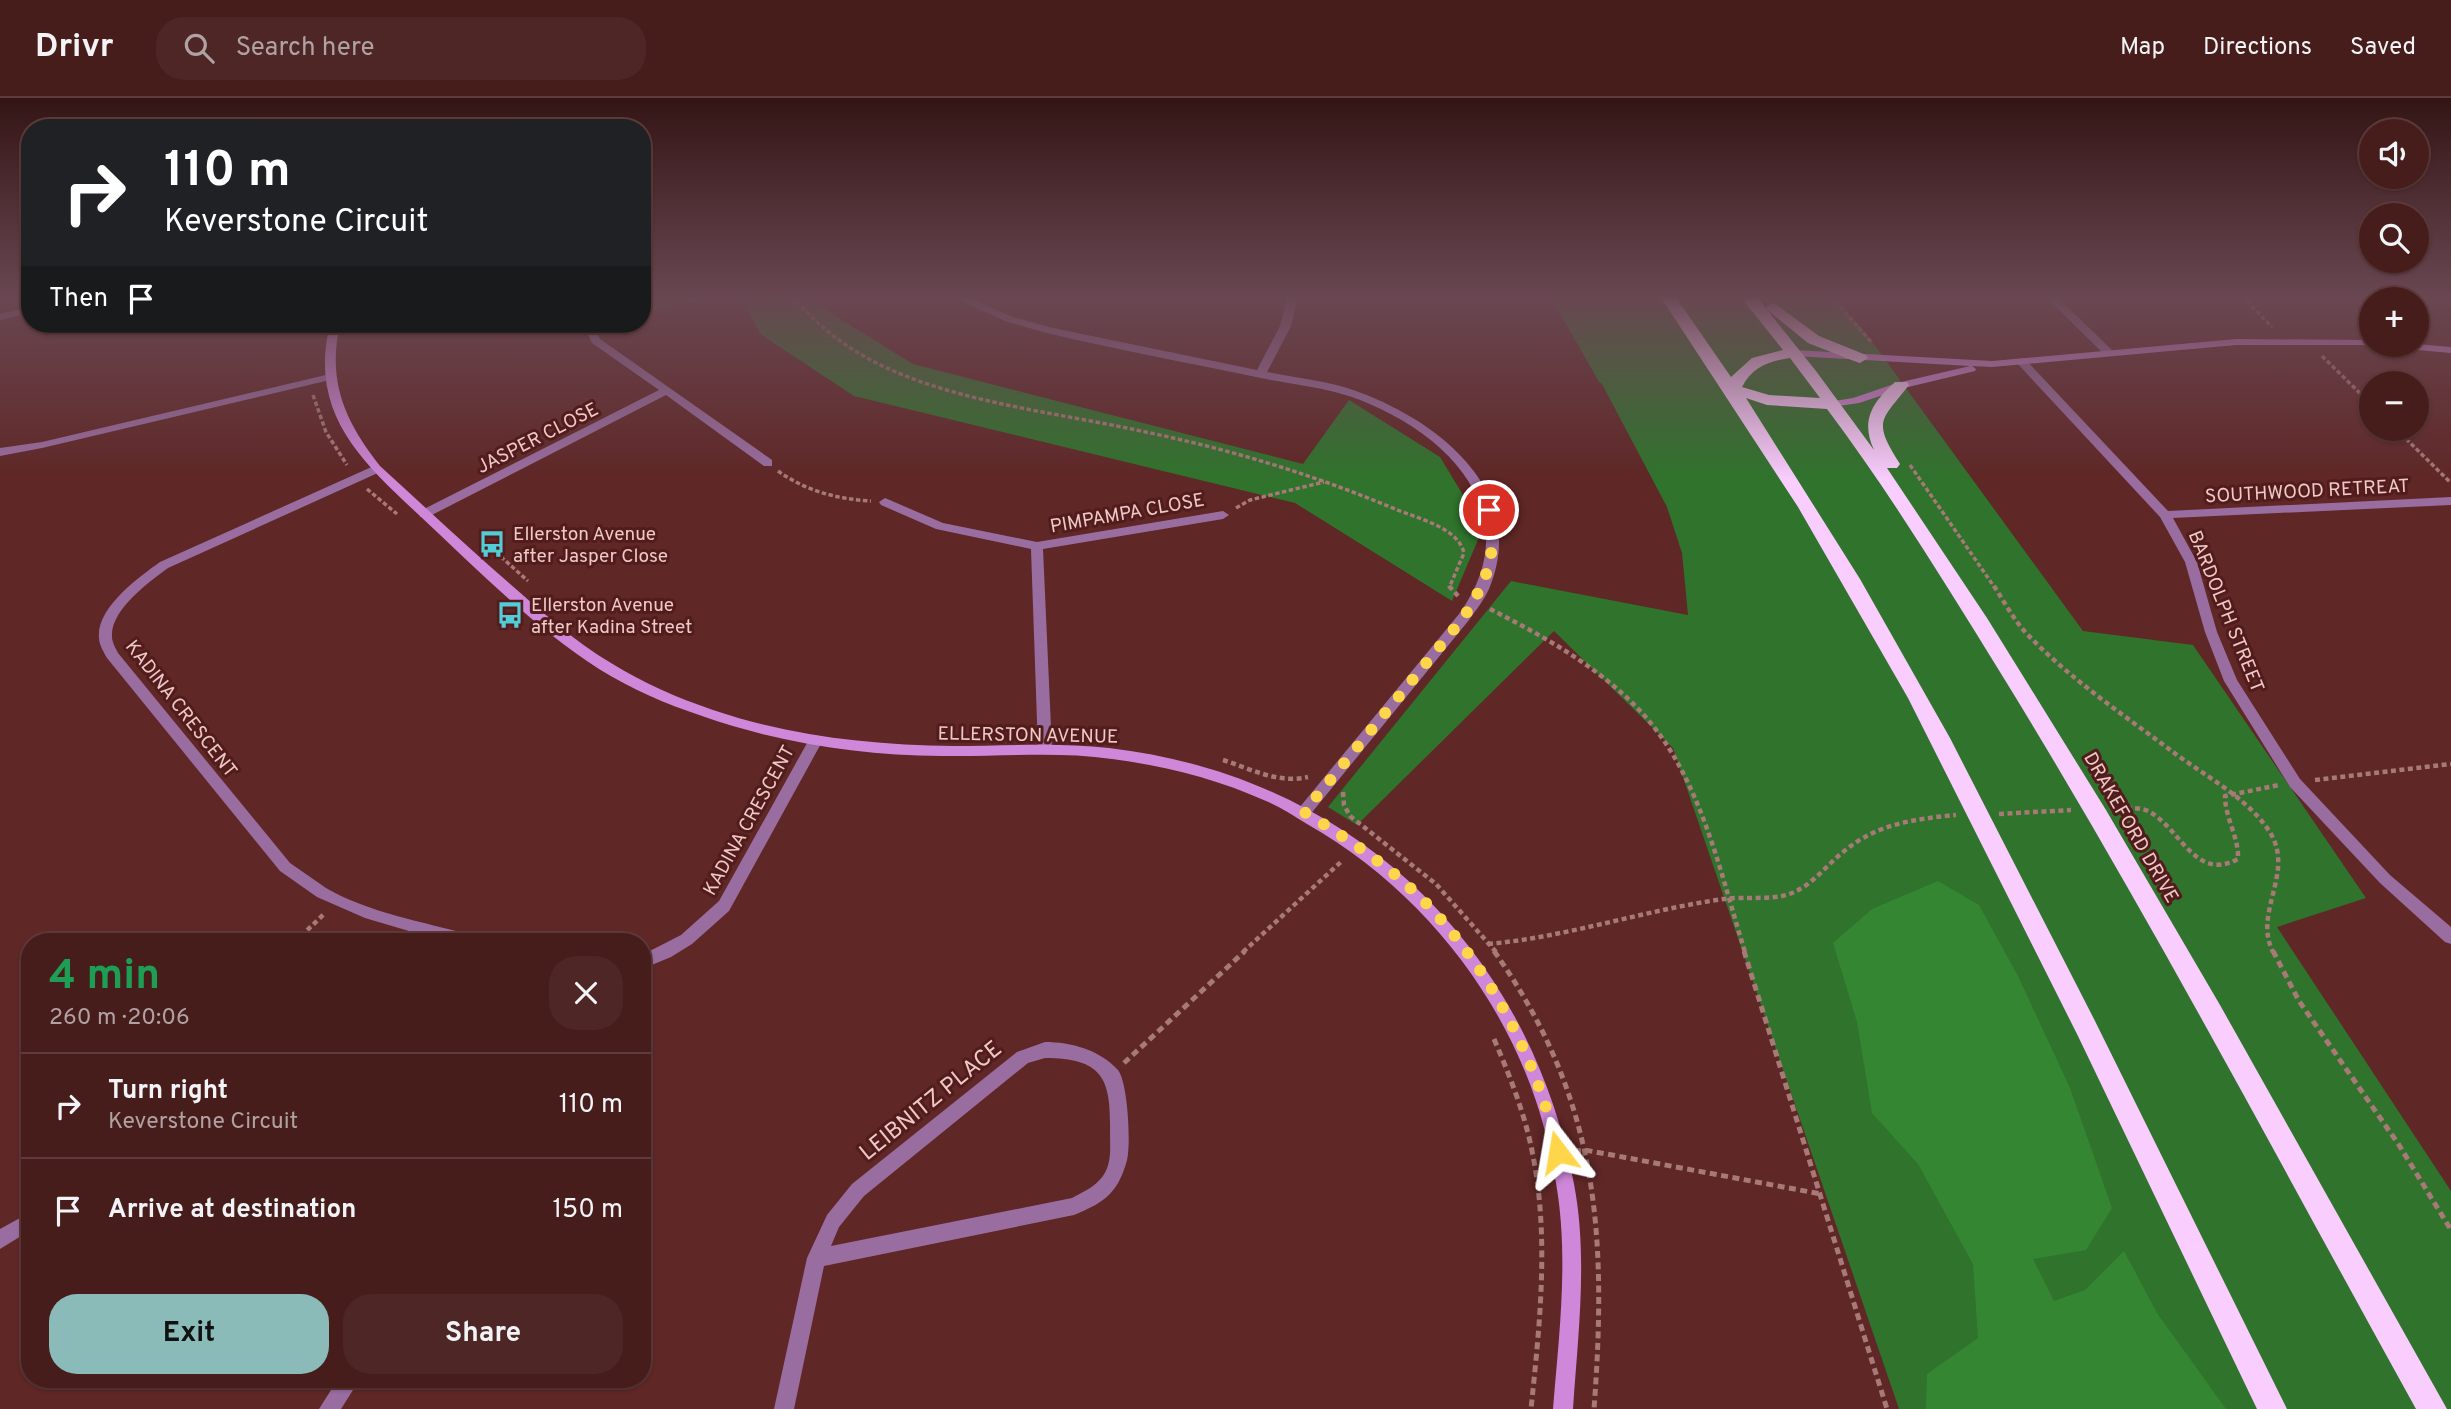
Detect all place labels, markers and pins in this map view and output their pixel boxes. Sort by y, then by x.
pin [1459,480,1519,540]
place label: Ellerston Avenue after Jasper Close [513,523,668,569]
bus stop icon: Ellerston Avenue after Jasper Close [477,529,507,559]
place label: Ellerston Avenue after Kadina Street [531,594,692,640]
bus stop icon: Ellerston Avenue after Kadina Street [495,600,525,630]

